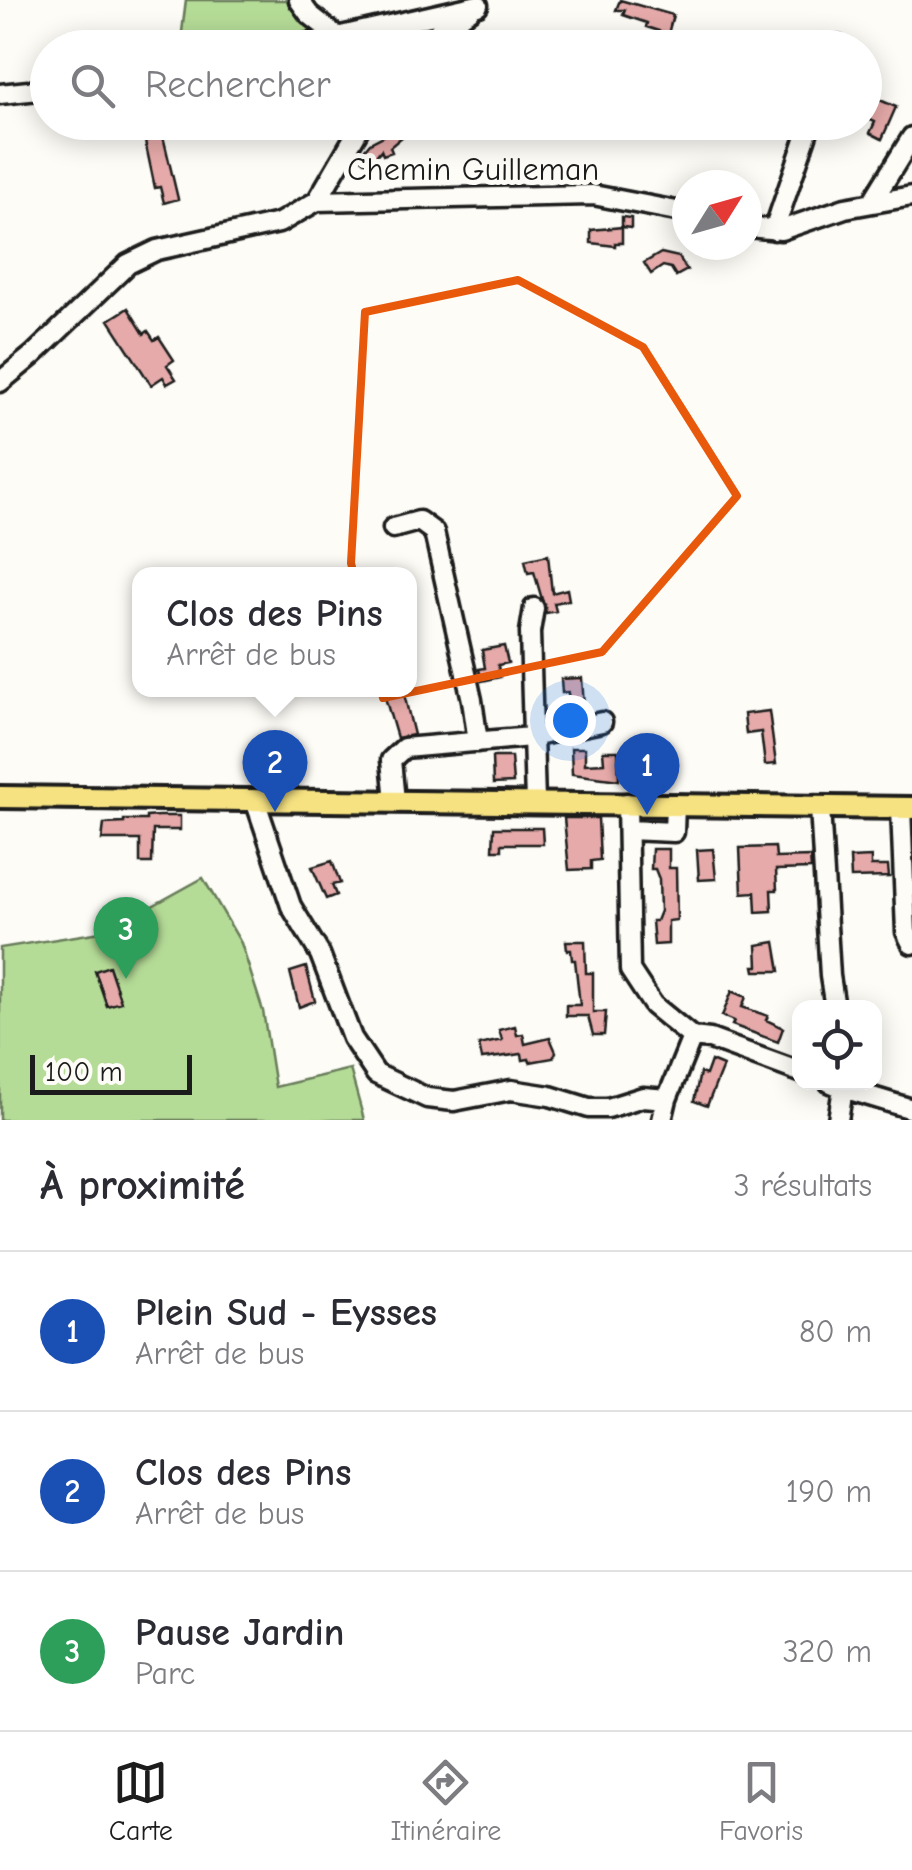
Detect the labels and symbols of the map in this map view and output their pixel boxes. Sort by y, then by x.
street label: Chemin Guilleman [347,151,599,188]
north arrow [672,170,762,260]
your location [545,695,596,746]
pin: 2 [242,730,308,812]
pin: 1 [614,732,680,815]
pin: 3 [94,896,158,979]
scale bar [30,1050,192,1094]

